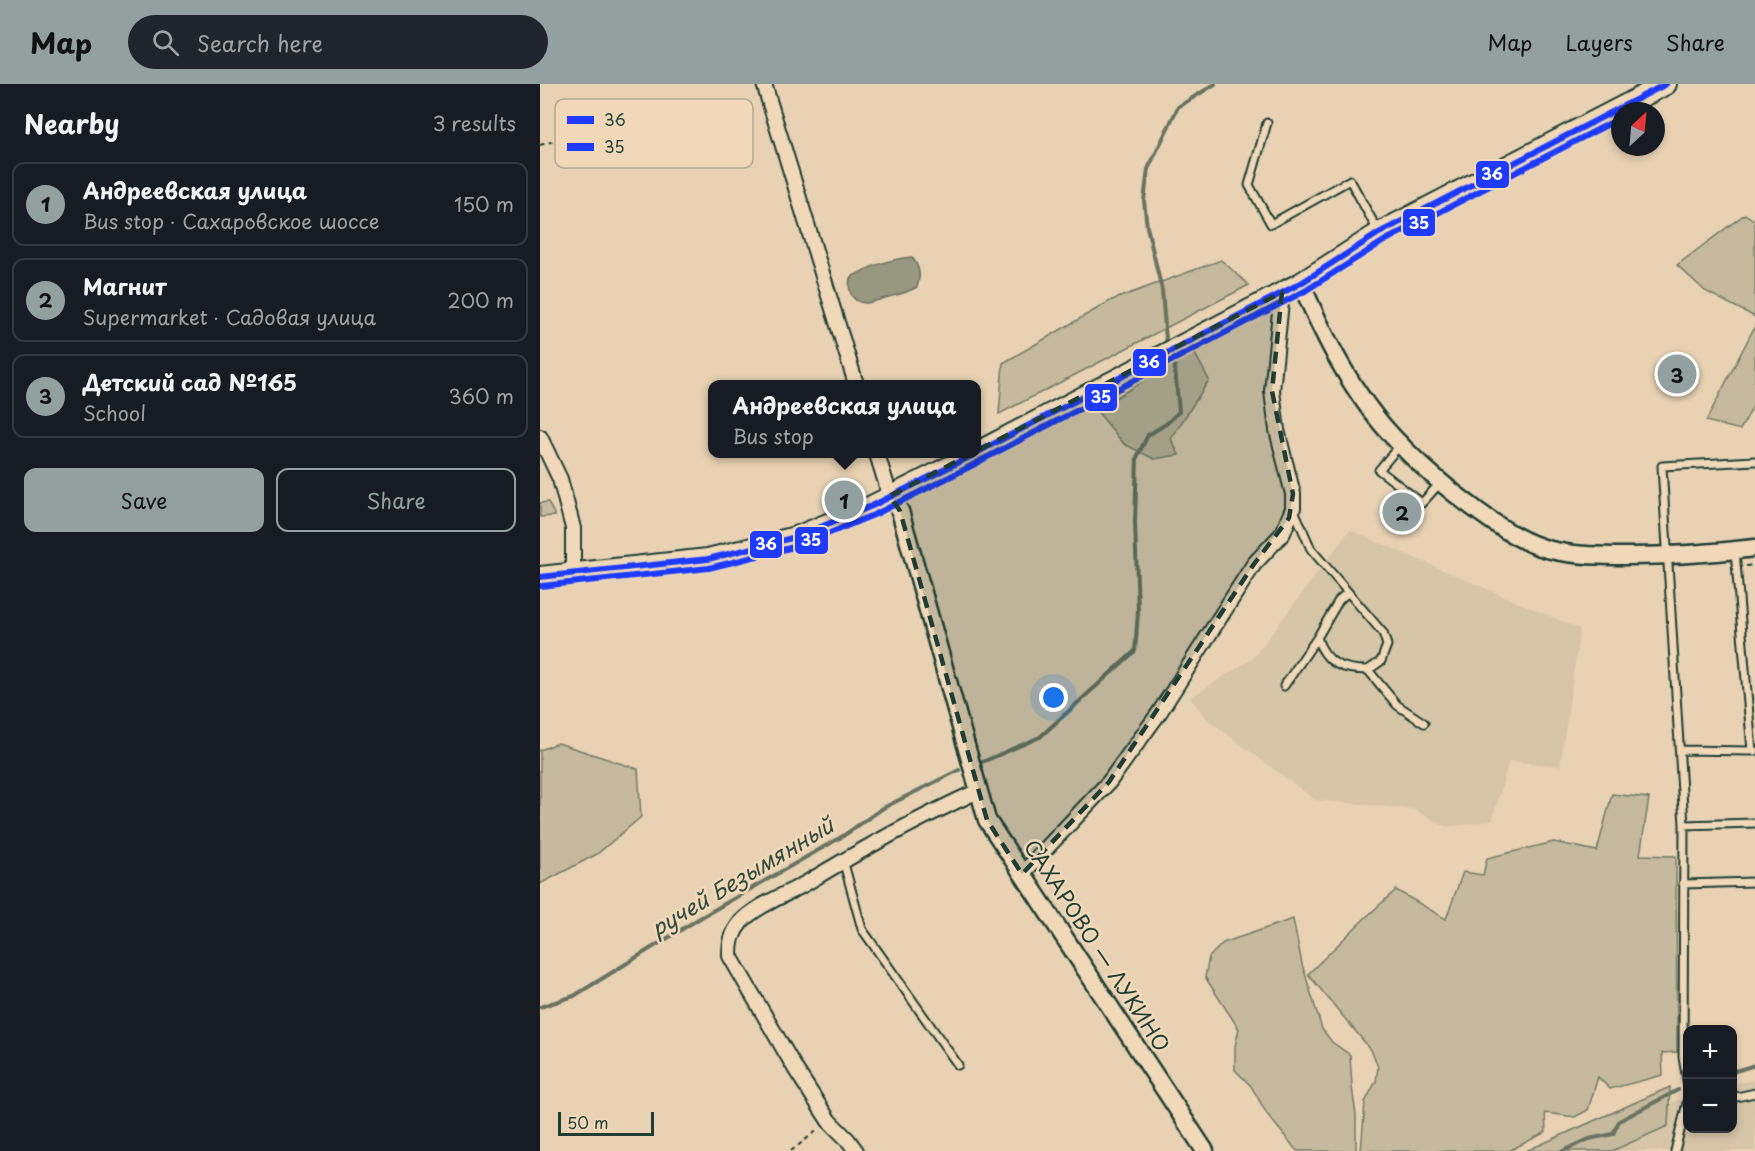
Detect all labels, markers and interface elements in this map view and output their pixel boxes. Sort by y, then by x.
search box [128,15,548,69]
text: Map [30,21,92,64]
icon: search [149,26,182,59]
text: Search here [197,26,323,59]
text: Map [1488,26,1532,58]
text: Layers [1565,26,1633,58]
text: Share [1666,26,1725,58]
legend [555,99,753,168]
north arrow [1611,102,1665,156]
text: Nearby [24,104,119,143]
text: 36 [604,107,626,131]
text: 3 results [433,108,516,138]
text: 35 [604,134,624,158]
line badge: 36 [1475,160,1510,189]
text: 36 [1481,161,1503,185]
text: Андреевская улица [83,173,307,206]
text: 1 [41,189,50,219]
text: 150 m [454,189,514,219]
text: Bus stop · Сахаровское шоссе [83,206,379,236]
line badge: 35 [1402,208,1436,237]
text: 35 [1409,210,1429,234]
text: Магнит [83,269,167,302]
text: 2 [38,285,53,315]
text: 200 m [447,285,514,315]
text: Supermarket · Садовая улица [83,302,376,332]
line badge: 36 [1132,348,1167,377]
text: 36 [1138,349,1160,373]
pin: 3 [1658,352,1696,396]
text: Детский сад №165 [83,365,297,398]
popup [708,380,981,458]
text: 3 [39,381,52,411]
text: 360 m [448,381,514,411]
line badge: 35 [1084,383,1118,412]
text: 35 [1091,384,1111,408]
text: Андреевская улица [733,388,956,421]
text: School [83,398,146,428]
text: Bus stop [733,421,814,451]
button: Save [24,468,264,532]
button: Share [276,468,516,532]
pin: 1 [824,478,864,522]
pin: 2 [1382,490,1422,534]
line badge: 35 [794,526,829,555]
text: 35 [801,527,821,551]
line badge: 36 [749,530,783,559]
text: 36 [755,531,777,555]
your location [1039,683,1068,712]
water label: ручей Безымянный [643,807,841,944]
street label: САХАРОВО — ЛУКИНО [1017,832,1179,1058]
map controls [1683,1025,1737,1133]
button: + [1683,1025,1737,1079]
button: − [1683,1079,1737,1133]
scale bar [558,1109,654,1136]
text: 50 m [567,1110,608,1134]

